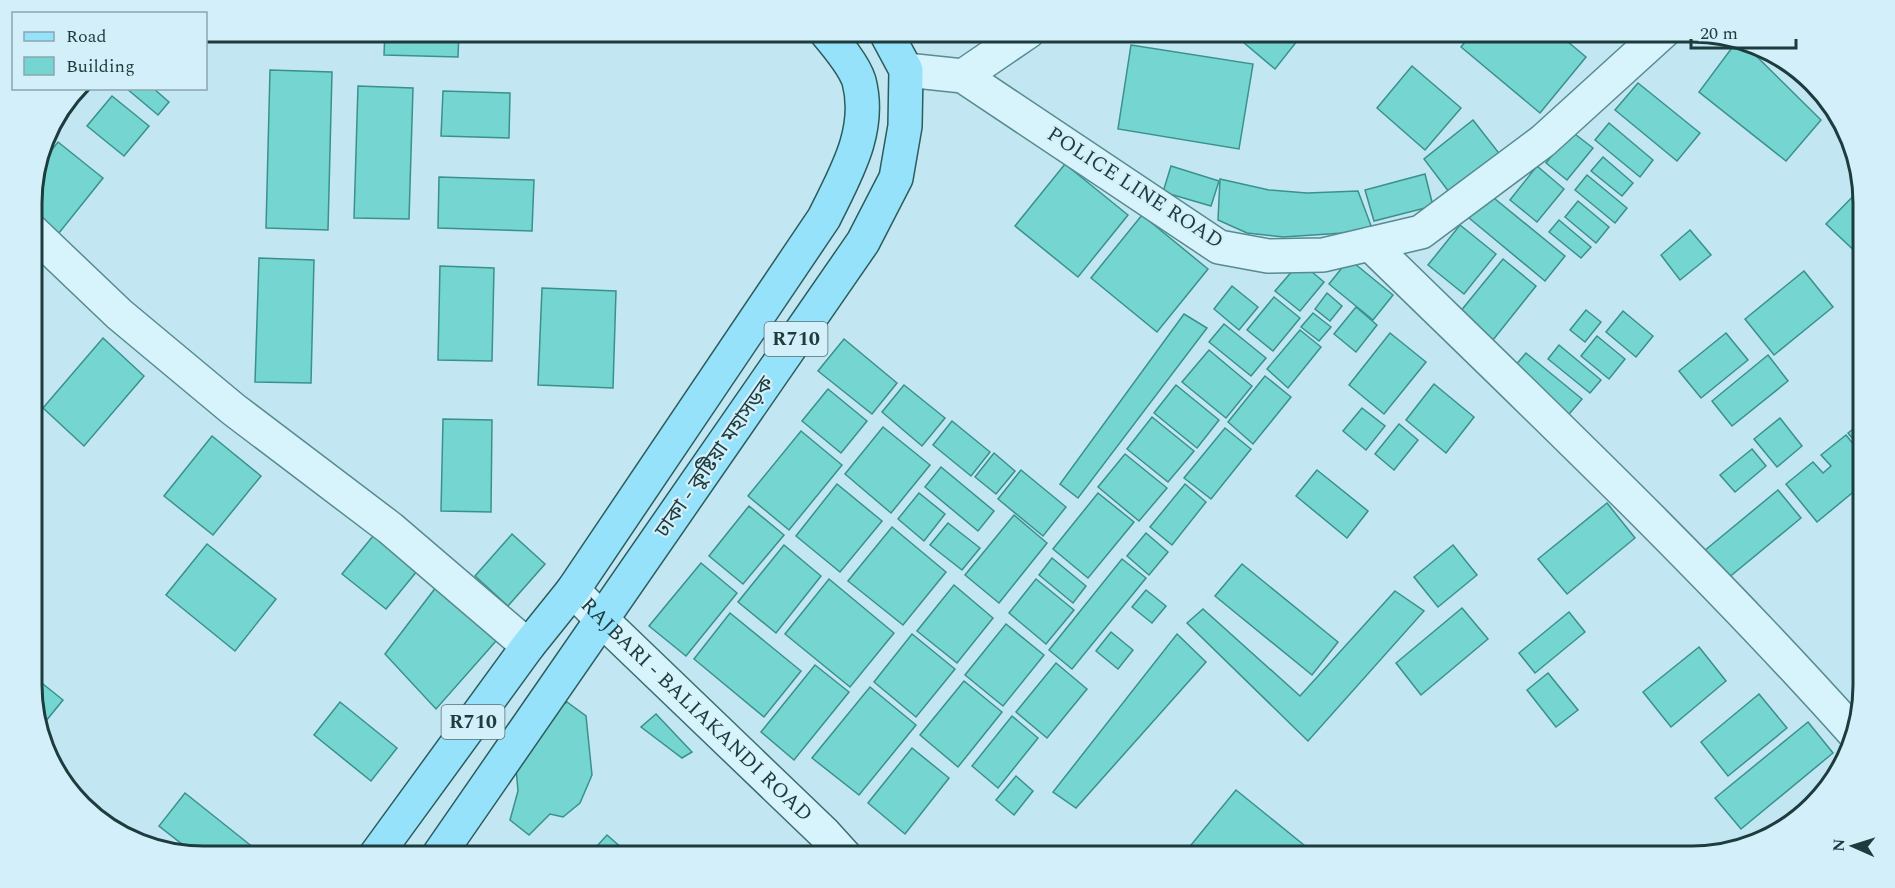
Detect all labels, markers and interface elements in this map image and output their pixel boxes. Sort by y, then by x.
legend [12,12,207,90]
scale bar [1691,12,1796,50]
text: 20 m [1700,20,1738,47]
text: Road [66,23,107,50]
text: Building [66,53,135,80]
street label: POLICE LINE ROAD [1040,119,1230,257]
road number: R710 [764,322,828,356]
street label: ঢাকা - কুষ্টিয়া মহাসড়ক [647,369,783,545]
street label: RAJBARI - BALIAKANDI ROAD [573,590,820,830]
road number: R710 [442,705,504,739]
north arrow [1823,816,1883,876]
text: N [1827,838,1851,852]

